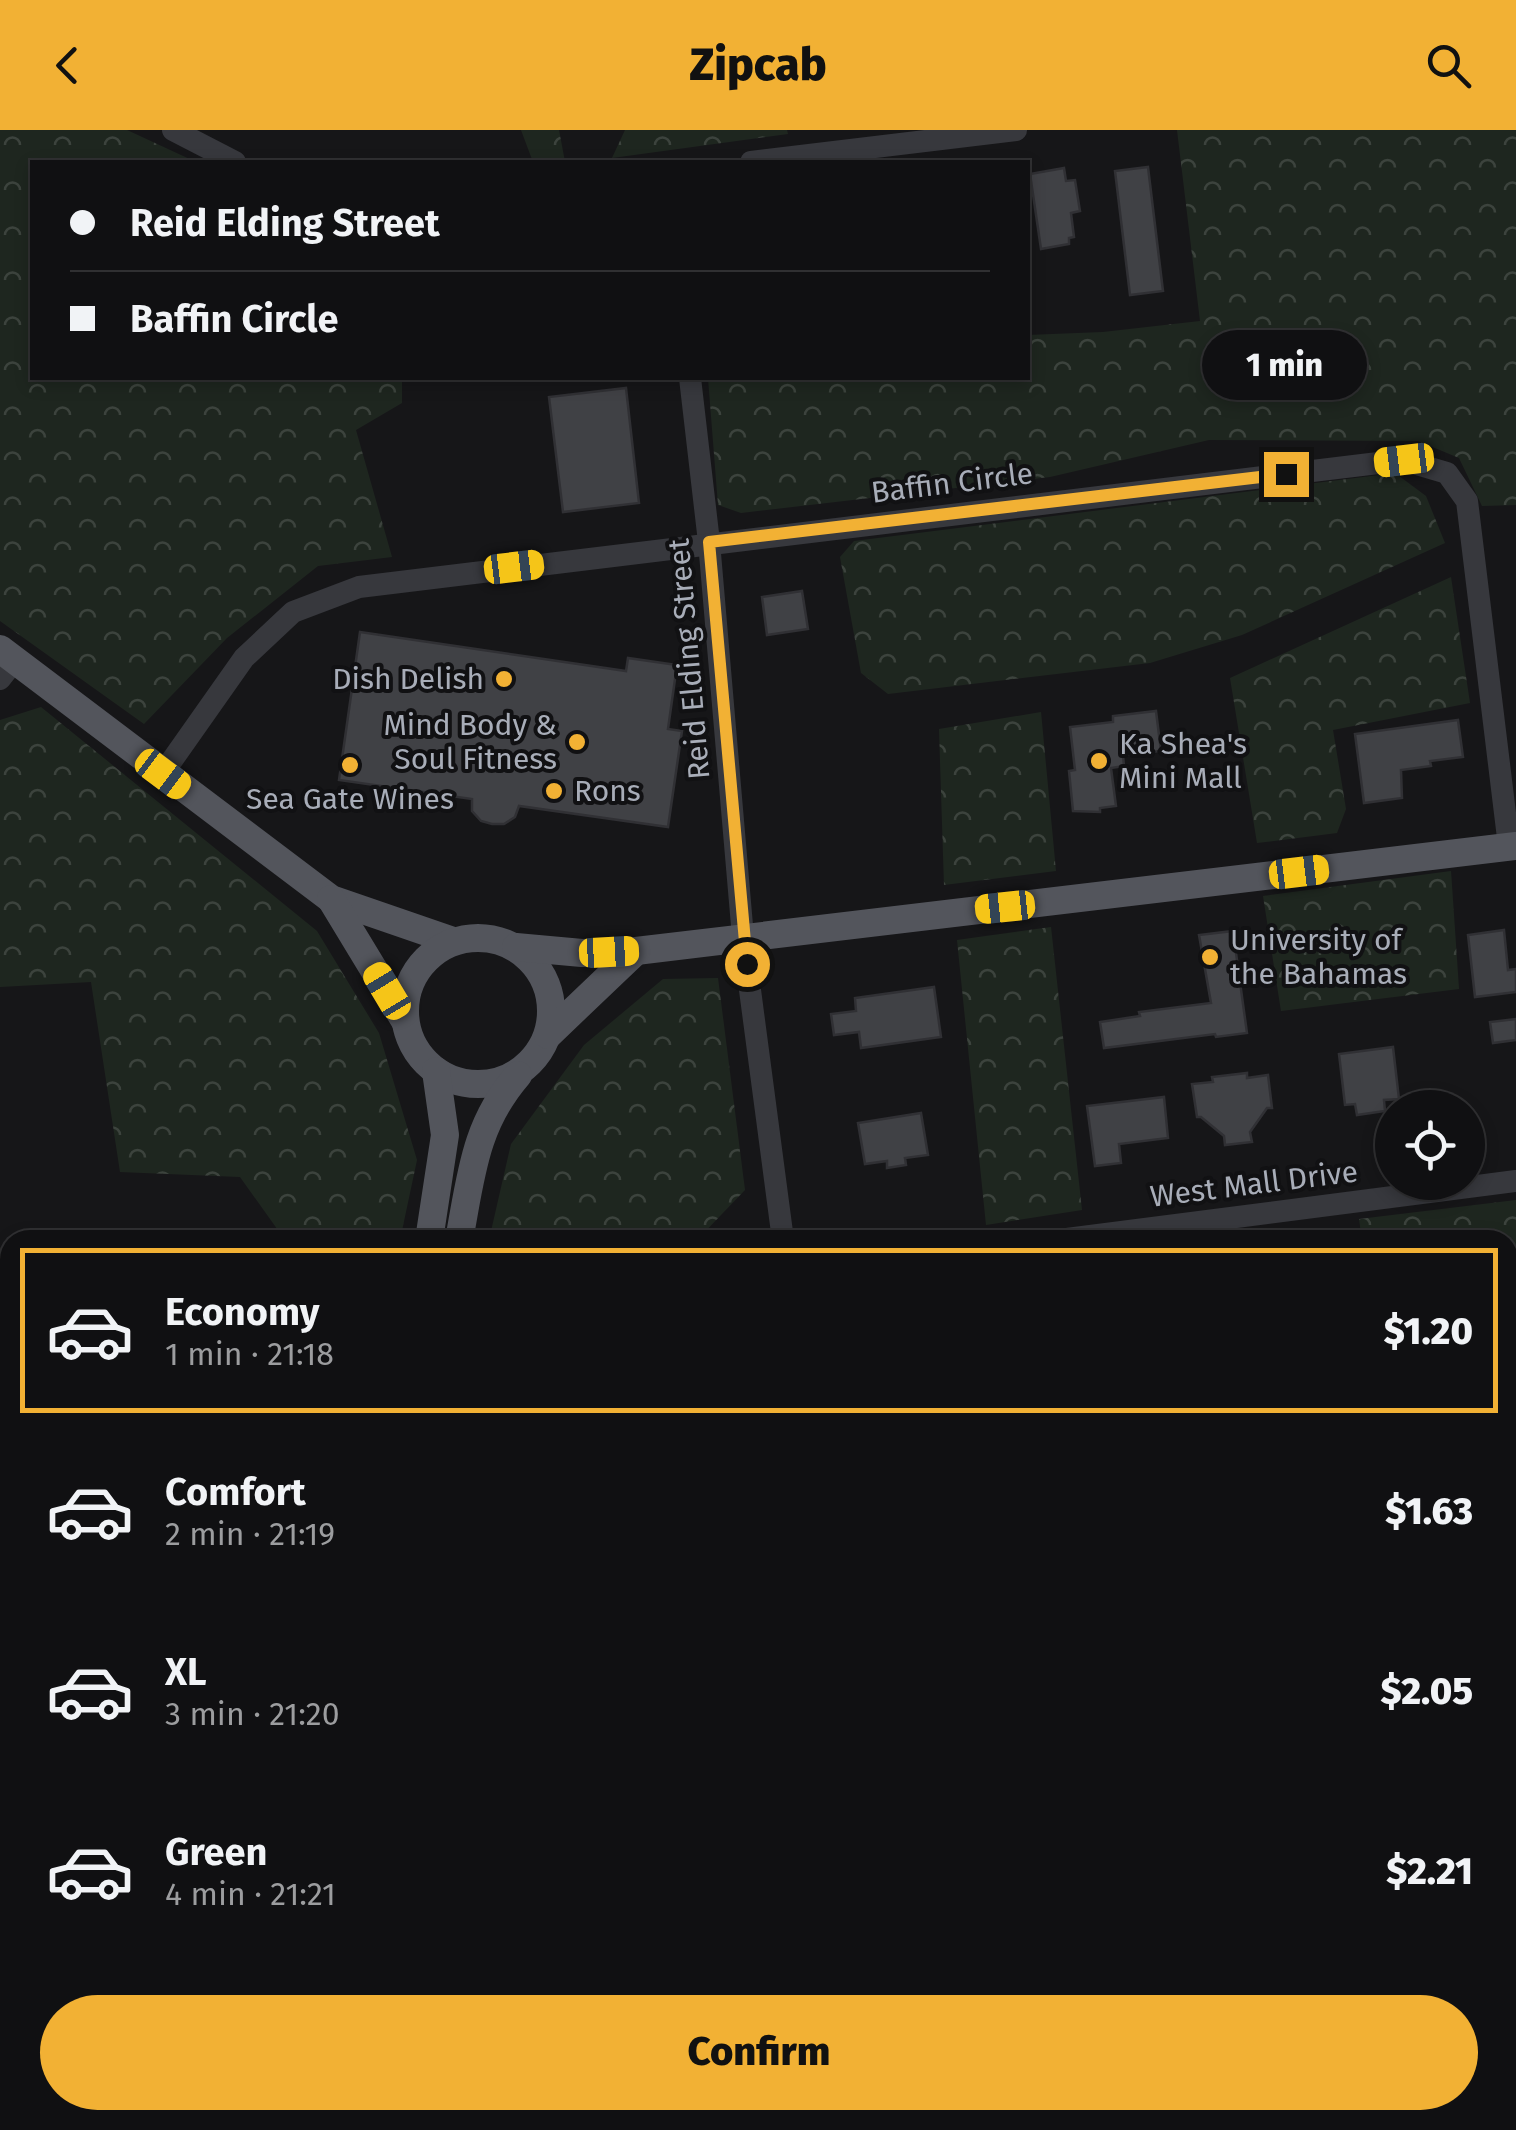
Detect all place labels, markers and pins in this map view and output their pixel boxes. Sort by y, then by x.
place label: Dish Delish [332,661,484,697]
marker: Dish Delish [493,668,515,690]
place label: Mind Body & Soul Fitness [383,707,557,777]
place label: Ka Shea's Mini Mall [1119,726,1247,796]
marker: Mind Body & Soul Fitness [566,731,588,753]
marker: Ka Shea's Mini Mall [1088,750,1110,772]
marker: Sea Gate Wines [339,754,361,776]
place label: Rons [574,773,641,809]
marker: Rons [543,780,565,802]
place label: Sea Gate Wines [246,781,454,817]
place label: University of the Bahamas [1230,922,1407,992]
marker: University of the Bahamas [1199,946,1221,968]

